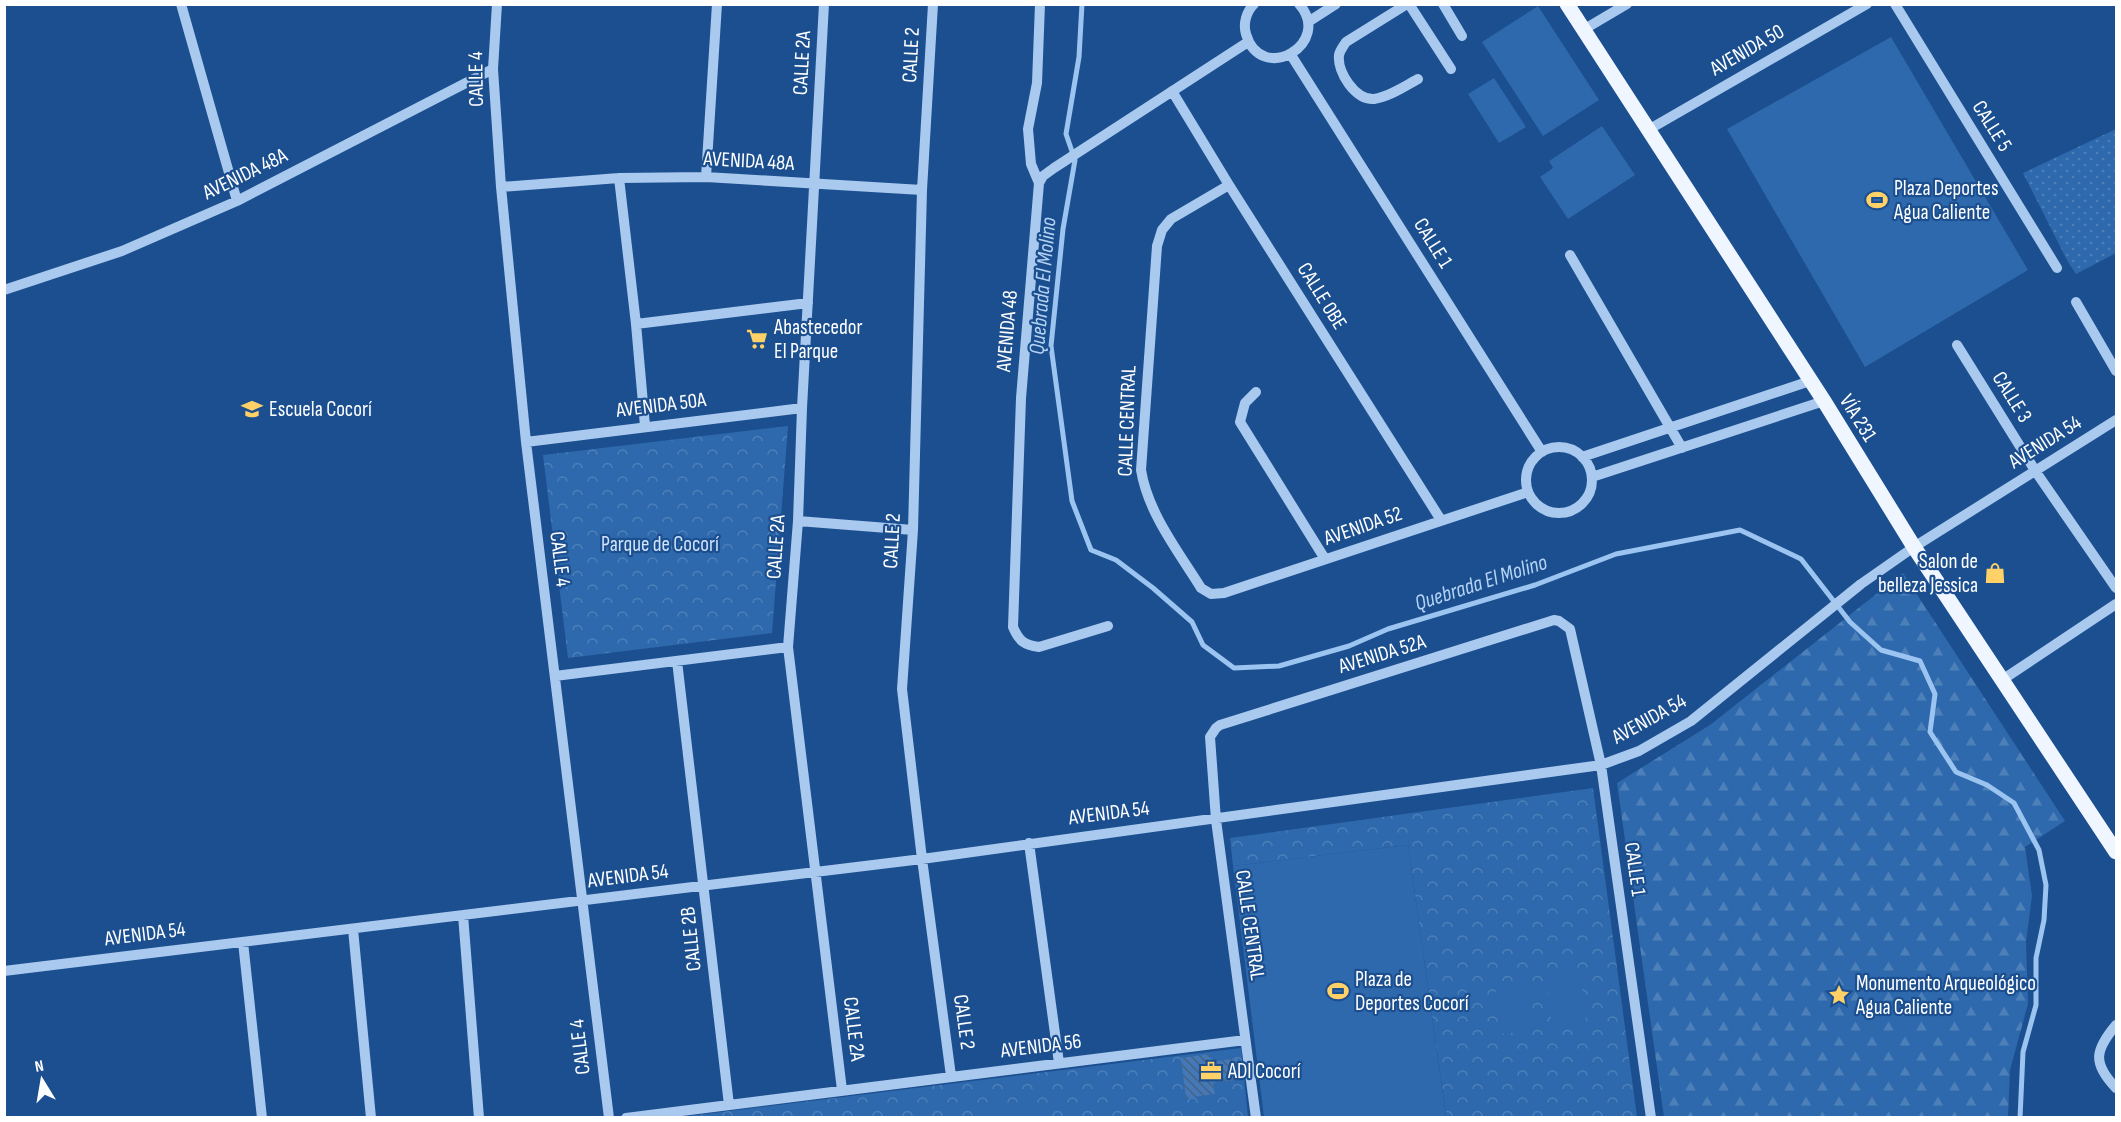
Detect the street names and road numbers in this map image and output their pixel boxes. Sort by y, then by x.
street label: AVENIDA 50 [1705,19,1789,82]
street label: CALLE 2 [897,27,925,83]
street label: CALLE 2A [788,29,816,96]
street label: CALLE 4 [463,51,489,107]
street label: CALLE 5 [1967,96,2017,156]
street label: AVENIDA 48A [198,142,292,206]
street label: AVENIDA 48A [702,146,796,176]
street label: CALLE 1 [1408,213,1458,273]
street label: CALLE 0BE [1292,258,1352,334]
street label: AVENIDA 48 [991,289,1023,374]
street label: CALLE CENTRAL [1113,365,1141,477]
street label: CALLE 3 [1987,367,2037,427]
street label: AVENIDA 50A [614,387,708,423]
street label: VÍA 231 [1834,390,1882,447]
street label: AVENIDA 54 [2003,410,2086,475]
street label: AVENIDA 52 [1320,501,1405,551]
street label: CALLE 2A [761,513,791,580]
street label: CALLE 2 [878,513,906,569]
street label: CALLE 4 [544,530,576,588]
street label: AVENIDA 52A [1334,629,1430,679]
street label: AVENIDA 54 [1607,688,1691,750]
street label: AVENIDA 54 [1066,796,1151,830]
street label: CALLE 1 [1619,840,1651,898]
street label: AVENIDA 54 [585,859,670,893]
street label: CALLE CENTRAL [1230,868,1270,982]
street label: CALLE 2B [675,906,707,972]
street label: AVENIDA 54 [102,917,187,951]
street label: CALLE 2 [948,993,980,1051]
street label: CALLE 2A [838,996,870,1063]
street label: CALLE 4 [564,1018,596,1076]
street label: AVENIDA 56 [998,1029,1083,1063]

